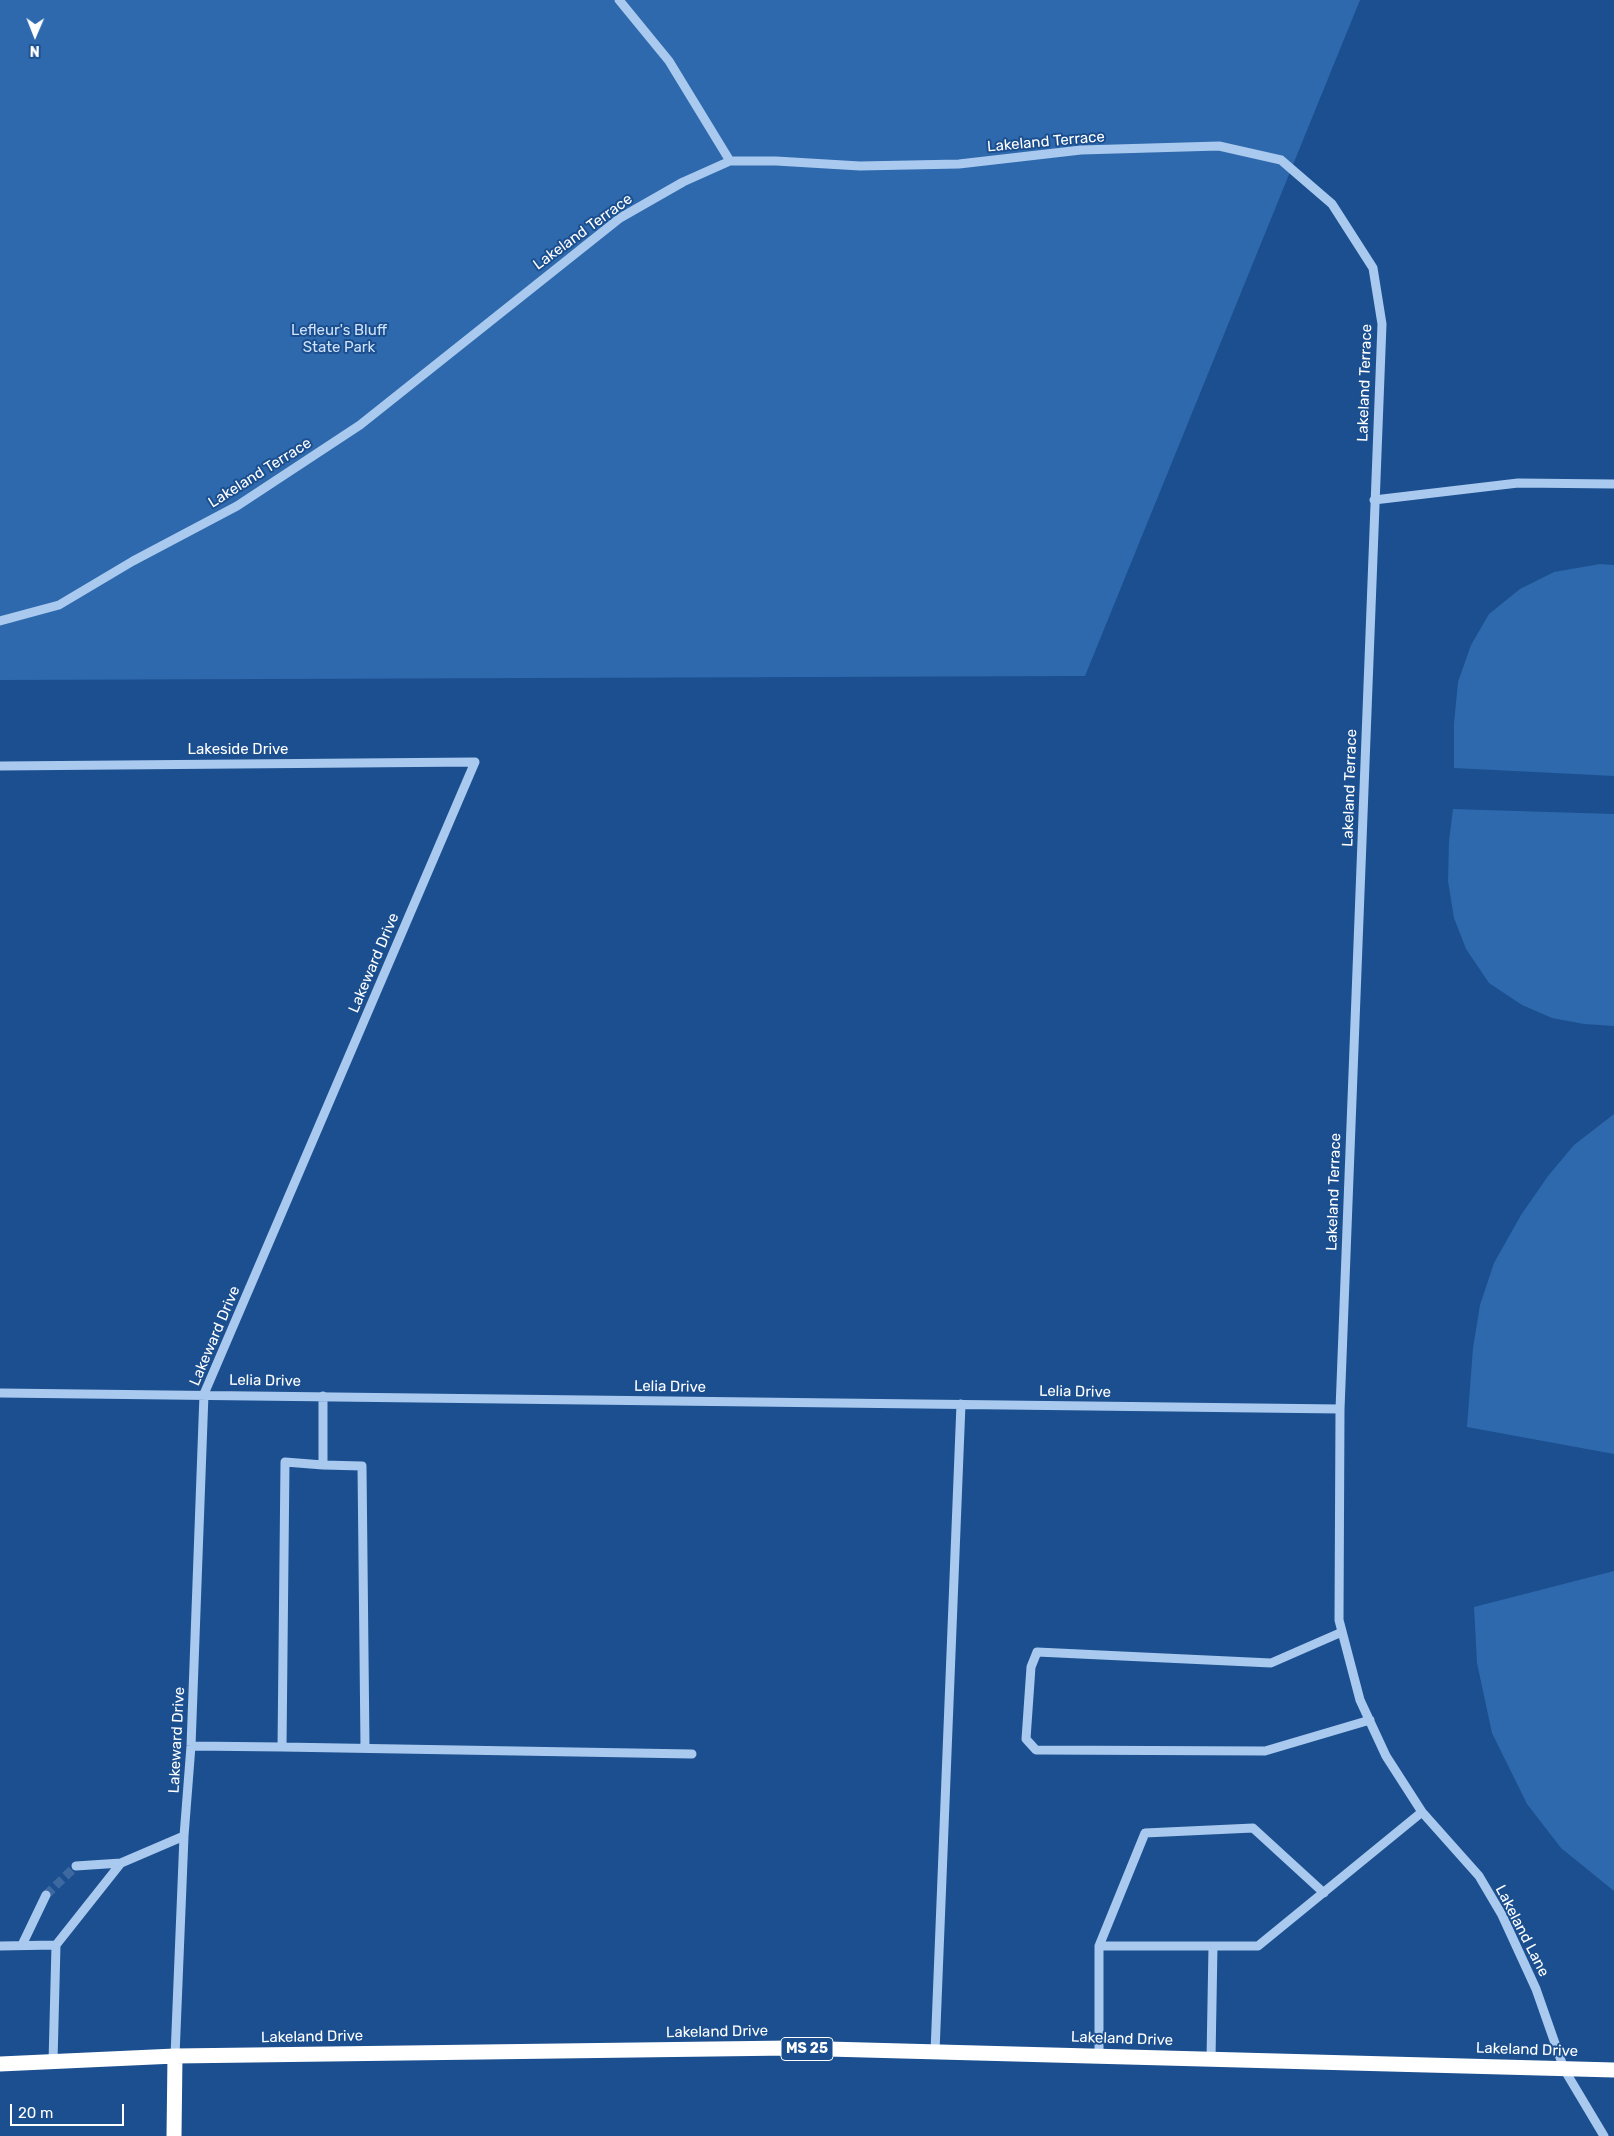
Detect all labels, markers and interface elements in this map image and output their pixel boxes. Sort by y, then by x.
north arrow [10,10,60,60]
text: N [30,42,40,59]
street label: Lakeland Terrace [986,128,1106,156]
street label: Lakeland Terrace [530,190,636,274]
park label: Lefleur's Bluff State Park [291,322,387,357]
street label: Lakeland Terrace [1354,324,1376,442]
street label: Lakeland Terrace [205,434,315,512]
street label: Lakeland Terrace [1339,729,1361,847]
street label: Lakeside Drive [188,741,288,759]
street label: Lakeward Drive [345,910,403,1016]
street label: Lakeland Terrace [1323,1133,1345,1251]
street label: Lakeward Drive [186,1283,244,1389]
street label: Lelia Drive [229,1371,301,1391]
street label: Lelia Drive [634,1377,706,1397]
street label: Lelia Drive [1039,1382,1111,1402]
street label: Lakeward Drive [165,1686,189,1794]
street label: Lakeland Lane [1491,1882,1553,1980]
street label: Lakeland Drive [666,2022,768,2042]
street label: Lakeland Drive [261,2027,363,2047]
street label: Lakeland Drive [1071,2028,1173,2050]
road number: MS 25 [781,2038,833,2060]
street label: Lakeland Drive [1476,2039,1578,2061]
scale bar [12,2094,126,2126]
text: 20 m [18,2104,53,2122]

